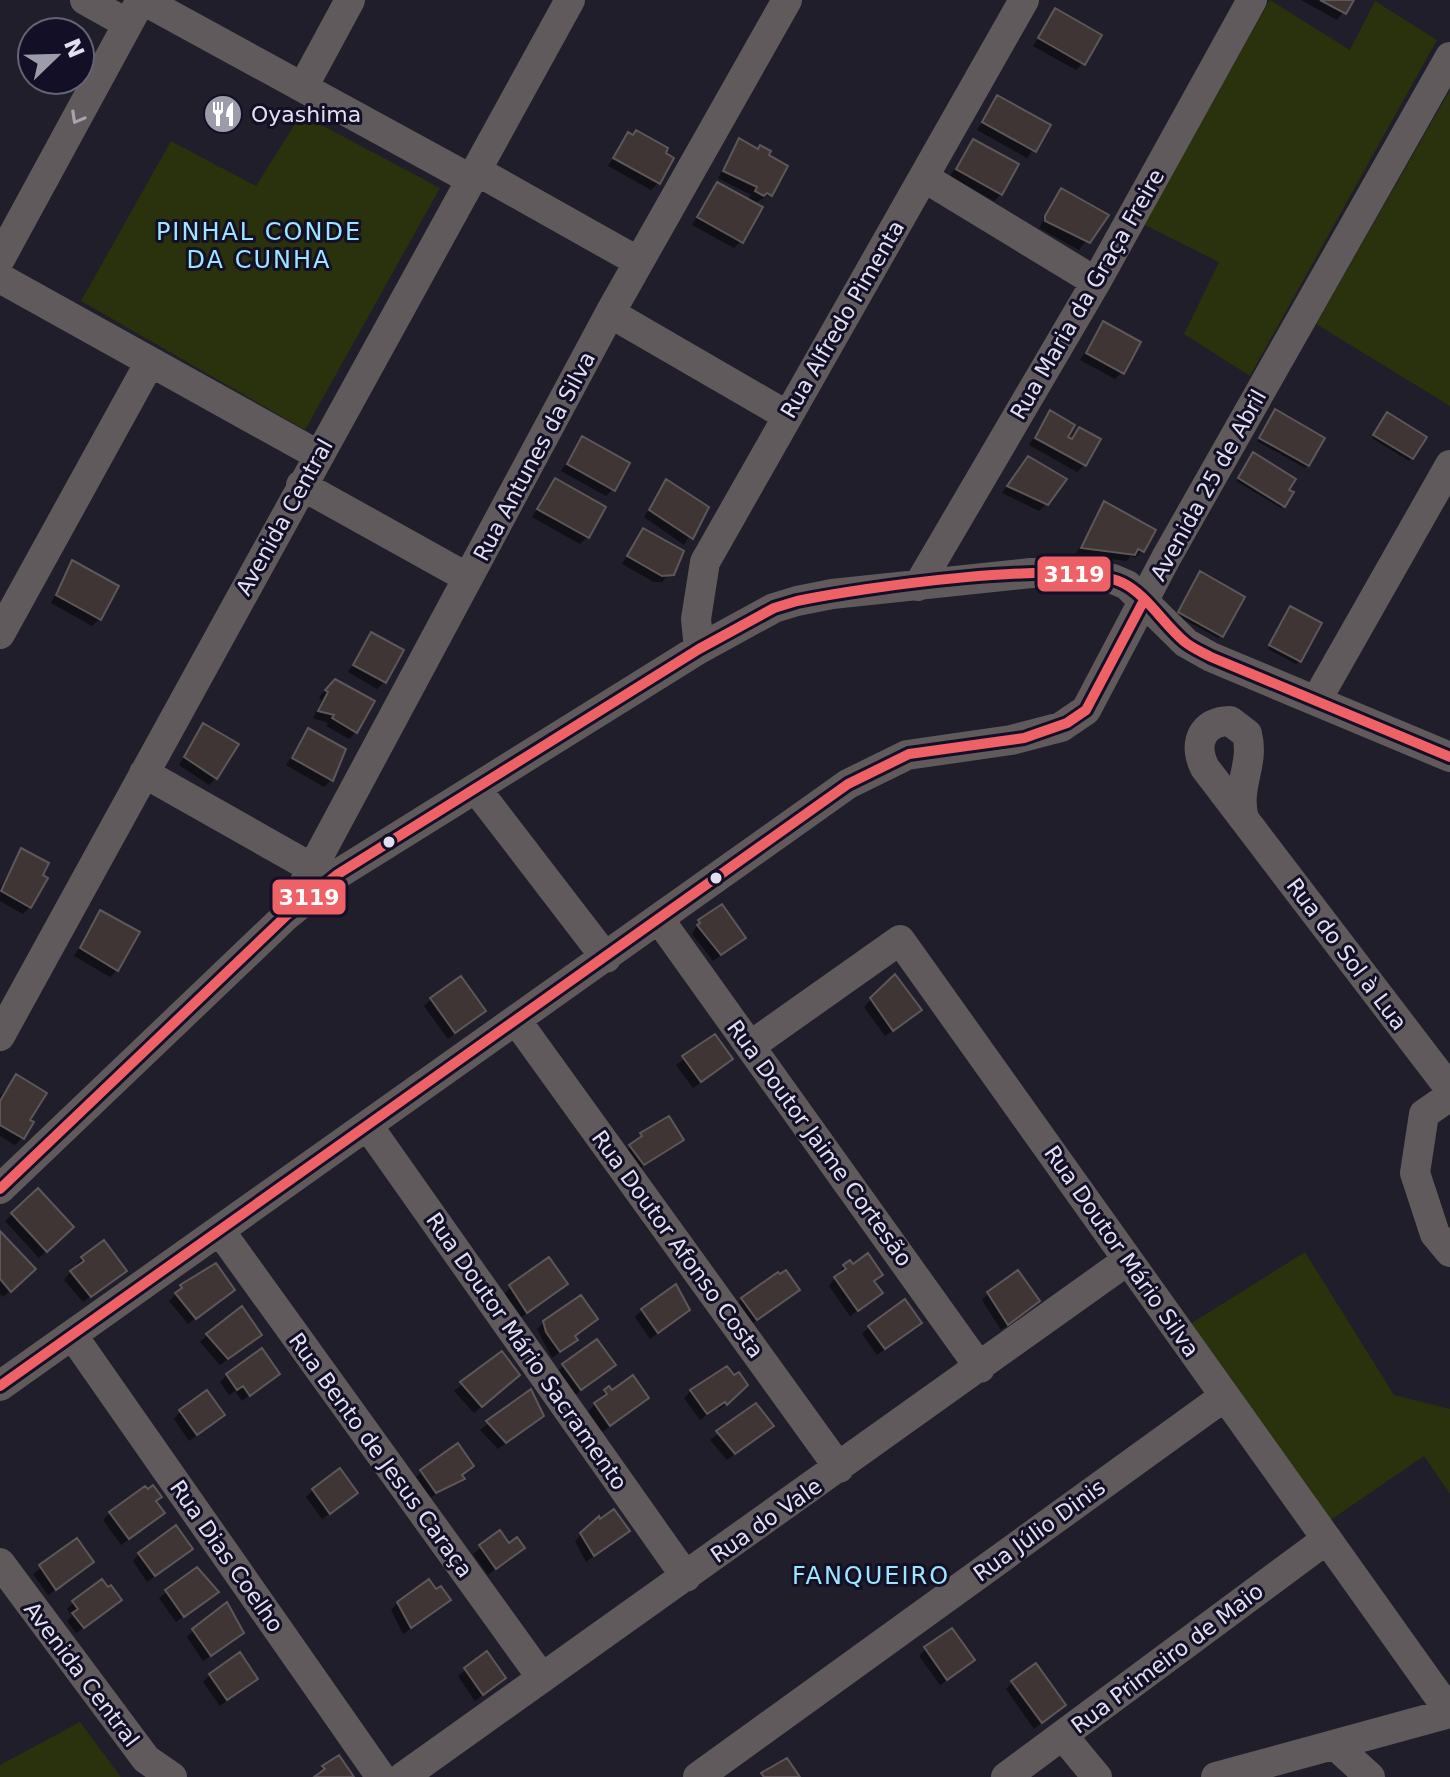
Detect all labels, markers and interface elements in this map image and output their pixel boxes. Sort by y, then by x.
north arrow [16,16,96,96]
text: N [59,35,89,62]
restaurant icon: Oyashima [202,93,244,135]
place label: Oyashima [251,102,361,127]
one-way arrow [71,109,87,123]
street label: Rua Maria da Graça Freire [1005,165,1169,424]
street label: Rua Alfredo Pimenta [776,216,909,423]
district label: PINHAL CONDE DA CUNHA [156,218,362,274]
street label: Rua Antunes da Silva [469,347,600,565]
street label: Avenida 25 de Abril [1145,385,1271,585]
street label: Avenida Central [231,435,338,600]
line badge: 3119 [1036,555,1112,593]
text: 3119 [1043,562,1105,587]
unlabelled marker [381,834,397,850]
unlabelled marker [708,870,724,886]
street label: Rua do Sol à Lua [1281,874,1412,1035]
line badge: 3119 [271,878,347,916]
text: 3119 [278,885,340,910]
street label: Rua Doutor Jaime Cortesão [722,1016,917,1271]
street label: Rua Doutor Afonso Costa [587,1126,769,1363]
street label: Rua Doutor Mário Silva [1039,1141,1204,1362]
street label: Rua Doutor Mário Sacramento [421,1208,632,1495]
street label: Rua Bento de Jesus Caraça [284,1328,478,1582]
street label: Rua do Vale [706,1473,827,1568]
street label: Rua Júlio Dinis [969,1474,1110,1586]
street label: Rua Dias Coelho [165,1476,288,1637]
district label: FANQUEIRO [792,1562,950,1590]
street label: Rua Primeiro de Maio [1067,1578,1268,1739]
street label: Avenida Central [19,1597,144,1752]

